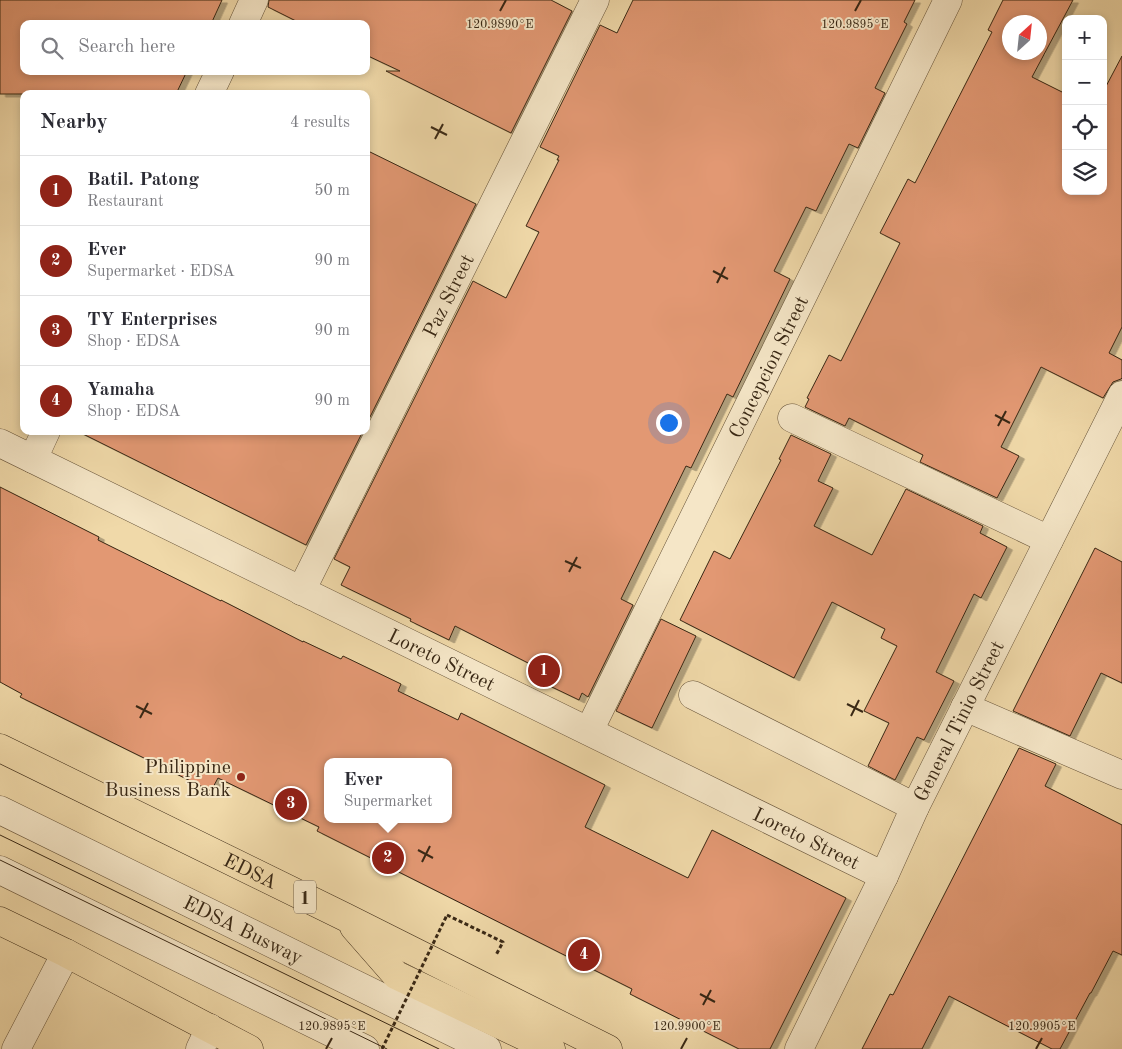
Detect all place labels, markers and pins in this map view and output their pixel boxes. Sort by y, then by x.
pin: 1 [528,652,560,690]
place label: Philippine Business Bank [105,758,231,801]
marker: Philippine Business Bank [235,771,247,783]
pin: 3 [275,785,307,823]
pin: 2 [372,839,404,877]
pin: 4 [568,936,600,974]

